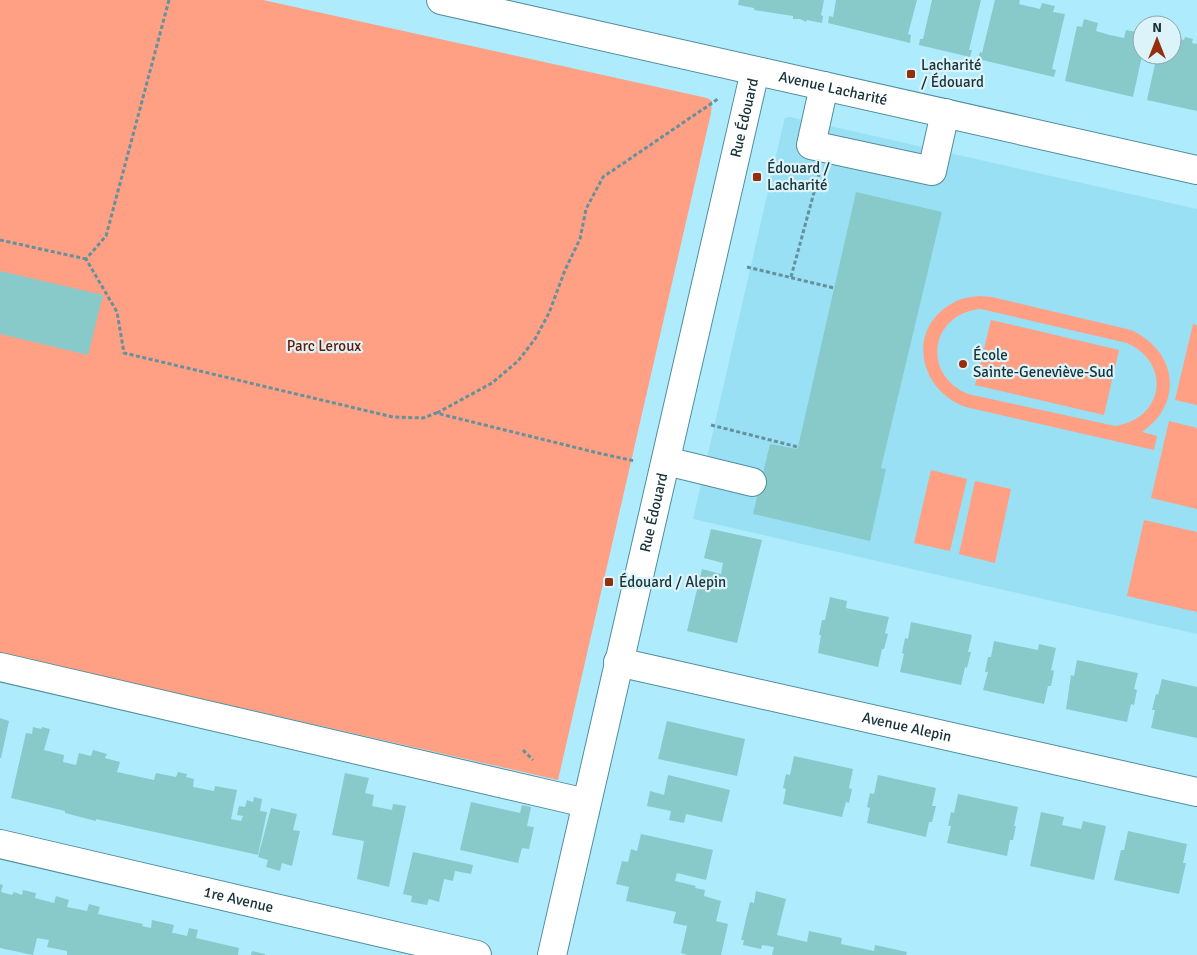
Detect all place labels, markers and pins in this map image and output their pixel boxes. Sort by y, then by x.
place label: Lacharité / Édouard [921,56,984,91]
marker: Lacharité / Édouard [905,68,917,80]
place label: Édouard / Lacharité [767,158,831,194]
marker: Édouard / Lacharité [751,171,763,183]
place label: École Sainte-Geneviève-Sud [973,345,1114,381]
marker: École Sainte-Geneviève-Sud [957,358,969,370]
place label: Édouard / Alepin [619,572,726,591]
marker: Édouard / Alepin [603,576,615,588]

